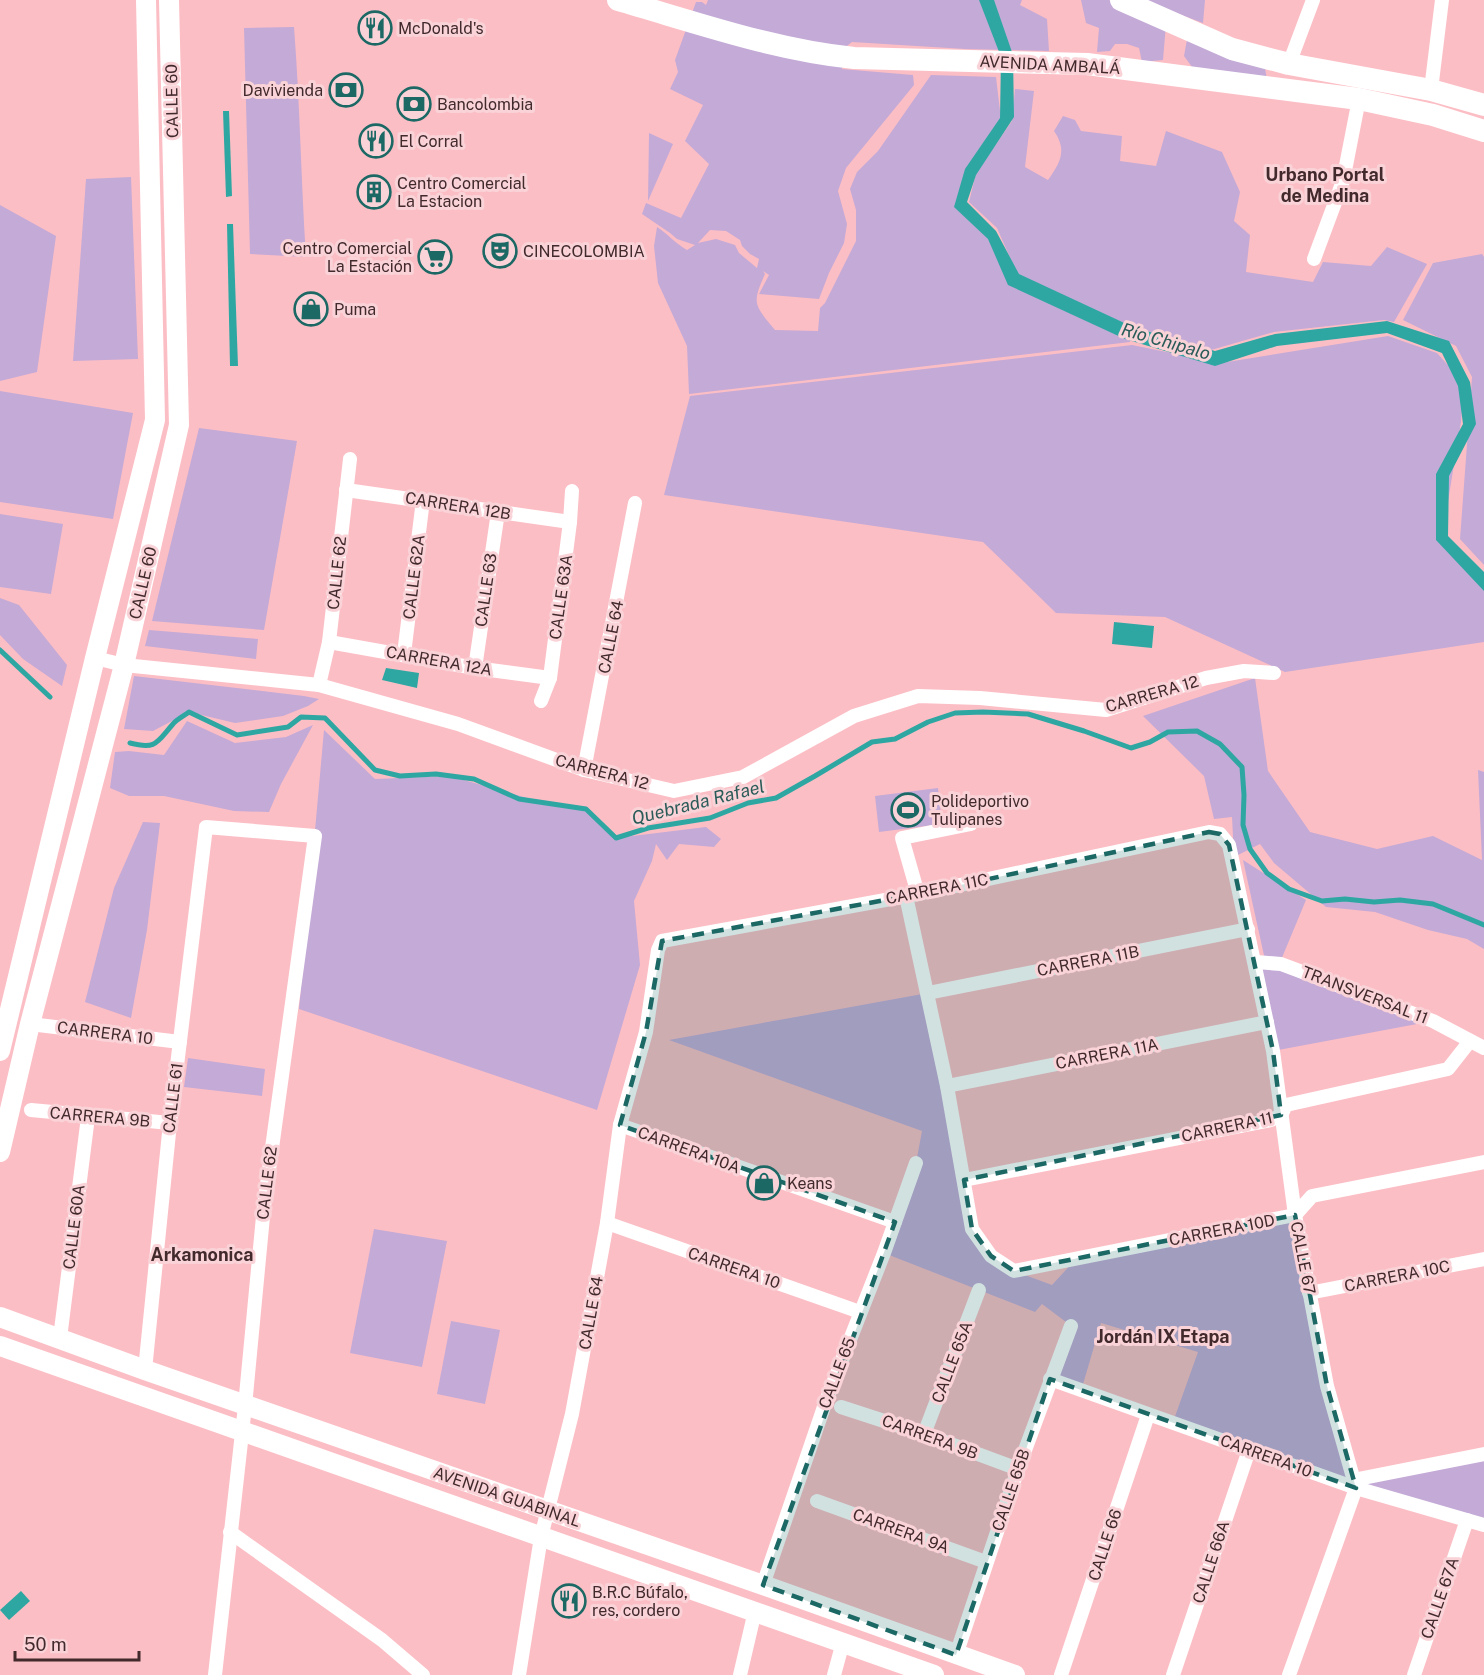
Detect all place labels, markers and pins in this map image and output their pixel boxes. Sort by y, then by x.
restaurant icon: McDonald's [357,10,393,46]
place label: McDonald's [398,19,484,38]
bank icon: Davivienda [328,72,364,108]
place label: Davivienda [243,81,323,100]
bank icon: Bancolombia [396,86,432,122]
place label: Bancolombia [437,95,533,114]
restaurant icon: El Corral [358,123,394,159]
place label: El Corral [399,132,464,151]
building icon: Centro Comercial La Estacion [356,174,392,210]
place label: Centro Comercial La Estacion [397,174,527,211]
theatre icon: CINECOLOMBIA [482,233,518,269]
place label: Centro Comercial La Estación [283,239,412,276]
supermarket icon: Centro Comercial La Estación [417,239,453,275]
place label: CINECOLOMBIA [523,242,645,261]
shop icon: Puma [293,291,329,327]
place label: Puma [334,300,376,319]
sports icon: Polideportivo Tulipanes [890,792,926,828]
place label: Polideportivo Tulipanes [931,792,1029,829]
shop icon: Keans [746,1165,782,1201]
place label: Keans [787,1174,833,1193]
restaurant icon: B.R.C Búfalo, res, cordero [551,1583,587,1619]
place label: B.R.C Búfalo, res, cordero [592,1583,688,1620]

